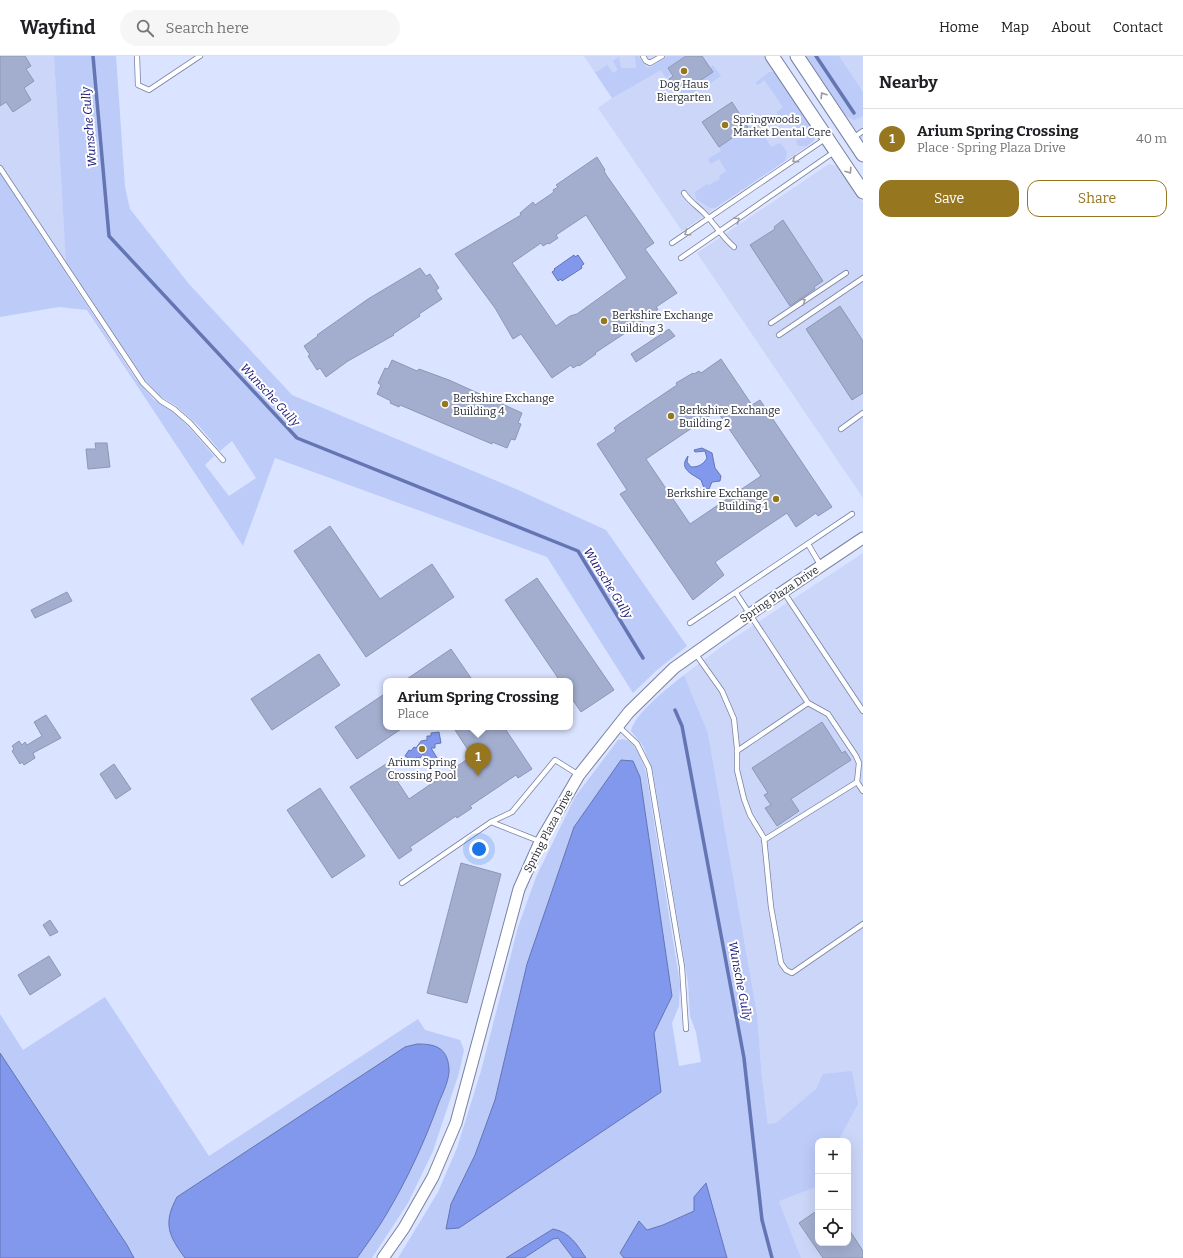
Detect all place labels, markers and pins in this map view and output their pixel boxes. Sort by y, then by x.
marker: Dog Haus Biergarten [679,66,689,76]
place label: Dog Haus Biergarten [657,78,711,104]
place label: Springwoods Market Dental Care [733,113,831,139]
marker: Springwoods Market Dental Care [720,120,730,130]
place label: Berkshire Exchange Building 3 [612,309,713,335]
marker: Berkshire Exchange Building 3 [599,316,609,326]
place label: Berkshire Exchange Building 4 [453,392,554,418]
marker: Berkshire Exchange Building 4 [440,399,450,409]
place label: Berkshire Exchange Building 2 [679,404,780,430]
marker: Berkshire Exchange Building 2 [666,411,676,421]
place label: Berkshire Exchange Building 1 [667,487,769,513]
marker: Berkshire Exchange Building 1 [771,494,781,504]
pin: 1 [465,743,491,776]
marker: Arium Spring Crossing Pool [417,744,427,754]
place label: Arium Spring Crossing Pool [387,756,457,782]

